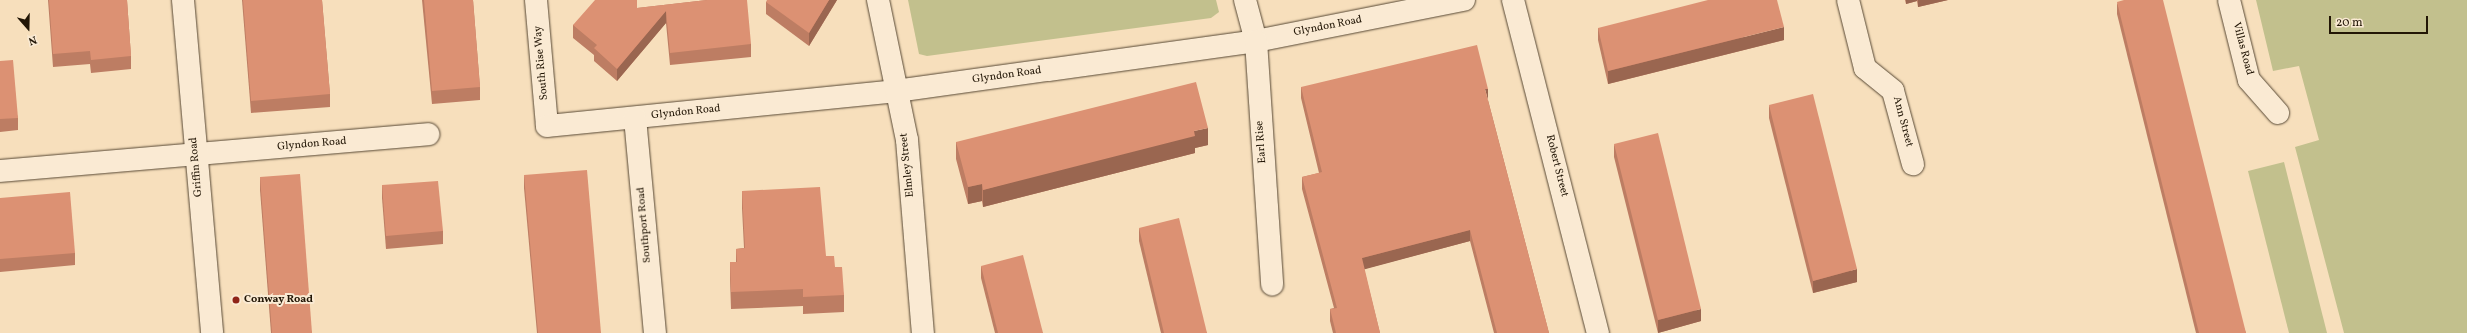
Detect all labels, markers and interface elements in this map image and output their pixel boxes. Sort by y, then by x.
north arrow [8,8,48,48]
scale bar [2331,8,2430,34]
street label: Glyndon Road [1293,14,1363,40]
text: 20 m [2336,15,2363,31]
street label: Villas Road [2229,21,2255,77]
street label: South Rise Way [532,25,552,101]
text: N [26,31,39,48]
street label: Glyndon Road [972,65,1042,87]
street label: Ann Street [1889,95,1915,149]
street label: Glyndon Road [651,103,721,123]
street label: Earl Rise [1254,120,1270,164]
street label: Elmley Street [898,132,918,198]
street label: Robert Street [1542,133,1570,199]
street label: Glyndon Road [277,135,347,155]
street label: Griffin Road [188,137,206,197]
street label: Southport Road [635,186,655,264]
place label: Conway Road [244,293,313,307]
marker: Conway Road [231,295,241,305]

